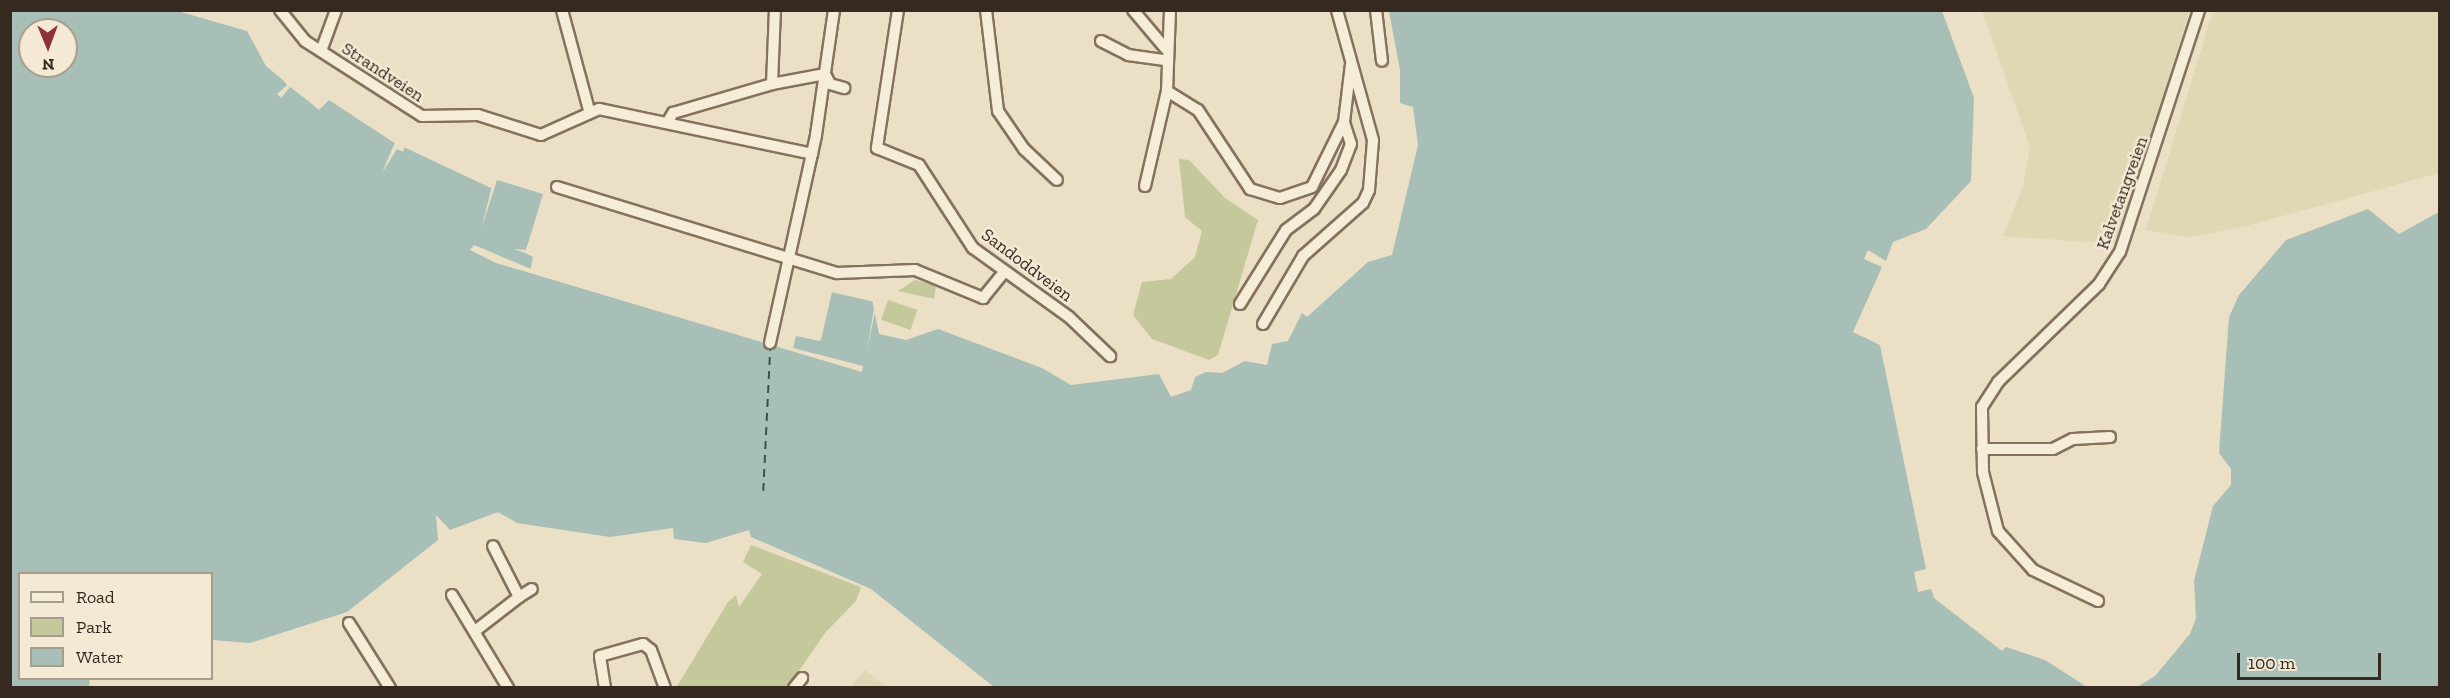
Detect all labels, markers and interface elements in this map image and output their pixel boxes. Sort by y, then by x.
north arrow [18,18,78,78]
street label: Strandveien [338,37,428,107]
text: N [42,55,55,74]
street label: Kalvetangveien [2092,133,2152,253]
street label: Sandoddveien [977,224,1077,306]
legend [18,572,213,680]
text: Road [76,586,115,608]
text: Park [76,616,112,638]
scale bar [2240,641,2384,679]
text: Water [76,646,123,668]
text: 100 m [2248,652,2295,674]

